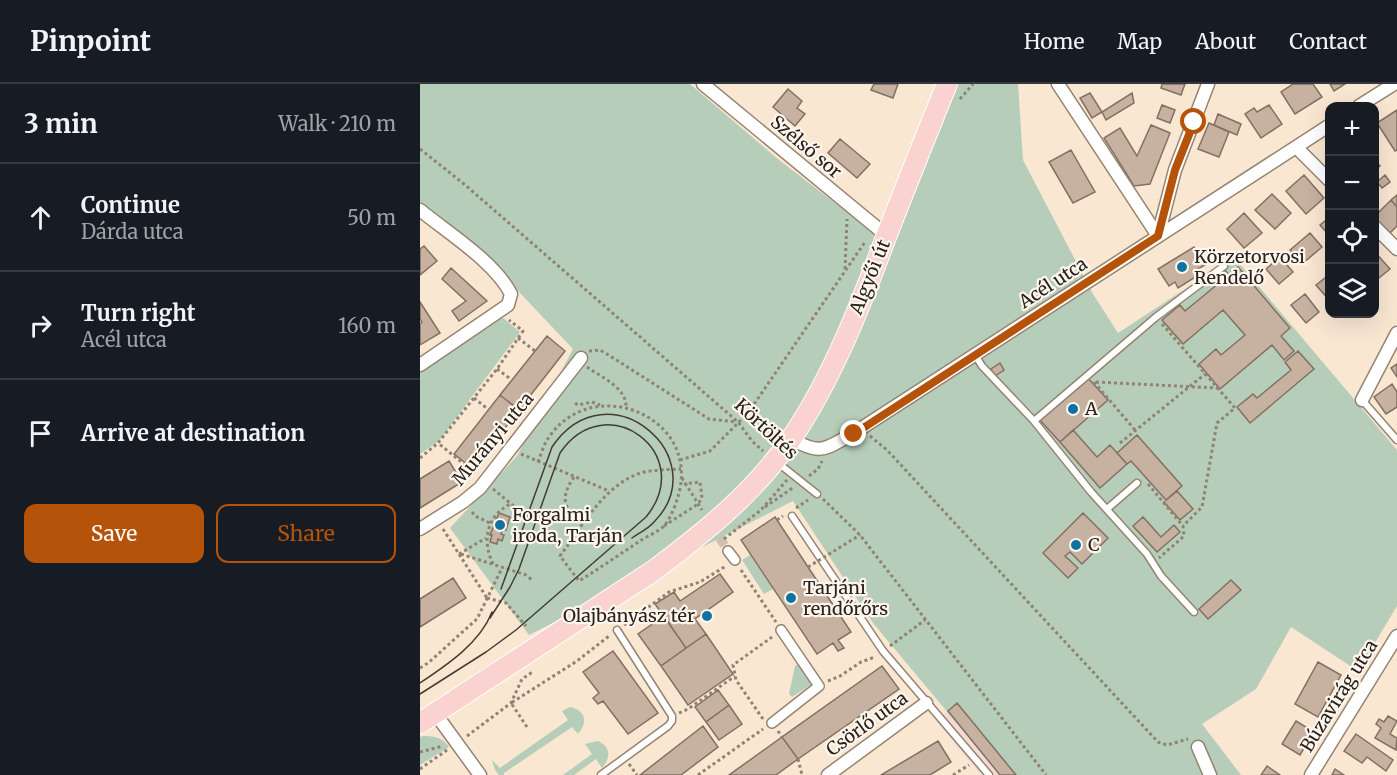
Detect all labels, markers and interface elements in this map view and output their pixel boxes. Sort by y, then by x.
text: Pinpoint [30,23,151,59]
text: Home [1024,28,1084,55]
text: Map [1117,28,1162,55]
text: About [1195,28,1256,55]
text: Contact [1289,28,1367,55]
map controls [1325,102,1379,318]
button: + [1325,102,1379,156]
text: 3 min [24,107,98,140]
route start [1180,108,1206,134]
street label: Szélső sor [766,110,847,183]
text: Walk · 210 m [279,111,396,136]
button: − [1325,156,1379,210]
text: Continue [81,191,180,219]
icon: ahead [24,201,57,234]
text: 50 m [347,205,396,230]
button: locate [1325,210,1379,264]
text: Dárda utca [81,219,183,244]
street label: Algyői út [844,236,895,318]
place label: Körzetorvosi Rendelő [1194,245,1305,289]
street label: Acél utca [1013,252,1092,314]
marker: Körzetorvosi Rendelő [1175,260,1189,274]
button: layers [1325,264,1379,318]
text: Turn right [81,299,195,327]
icon: right [24,309,57,342]
text: 160 m [338,313,396,338]
text: Acél utca [81,327,167,352]
street label: Murányi utca [447,387,538,490]
street label: Körtöltés [730,393,803,464]
place label: A [1084,397,1098,420]
marker: A [1066,402,1080,416]
icon: arrive [24,417,57,450]
text: Arrive at destination [81,419,305,447]
route end [840,420,866,446]
place label: Forgalmi iroda, Tarján [512,503,623,547]
button: Save [24,504,204,563]
button: Share [216,504,396,563]
marker: Forgalmi iroda, Tarján [493,518,507,532]
place label: C [1088,533,1100,556]
marker: C [1069,538,1083,552]
place label: Tarjáni rendőrőrs [803,576,888,620]
marker: Tarjáni rendőrőrs [784,591,798,605]
place label: Olajbányász tér [563,604,695,627]
marker: Olajbányász tér [700,609,714,623]
street label: Búzavirág utca [1295,635,1382,756]
street label: Csörlő utca [821,686,912,761]

